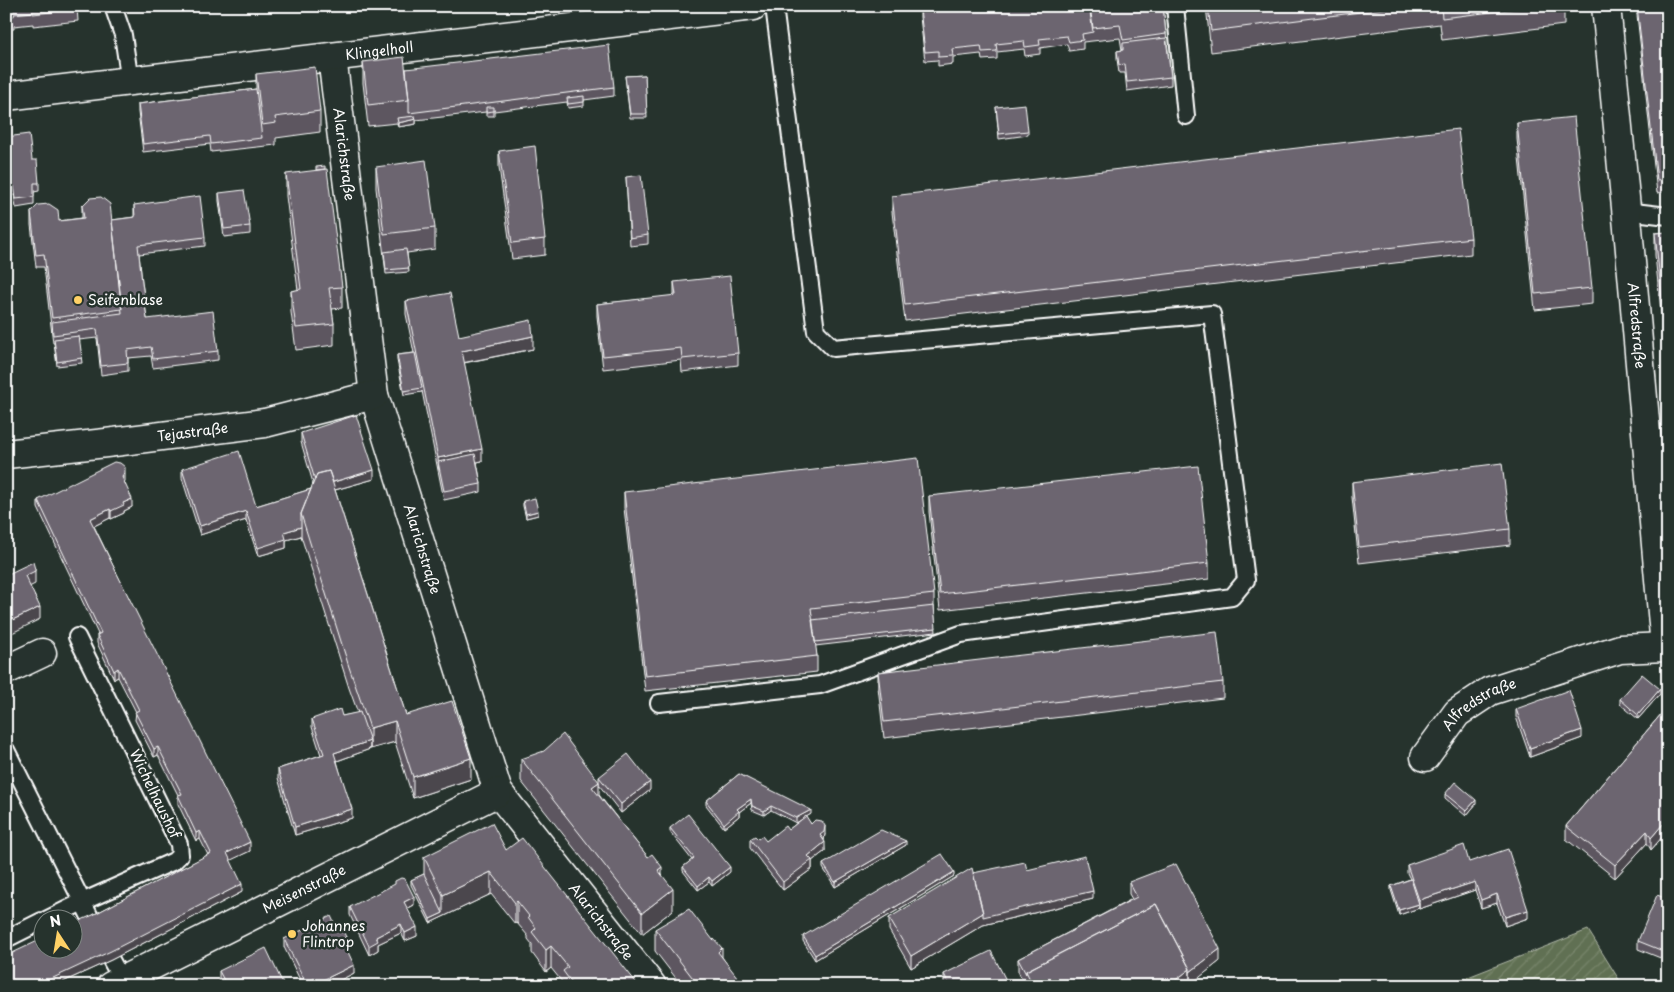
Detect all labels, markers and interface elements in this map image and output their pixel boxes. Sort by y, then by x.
street label: Klingelholl [344,36,414,65]
street label: Alarichstraße [328,107,361,202]
street label: Alfredstraße [1623,282,1651,369]
place label: Seifenblase [88,289,163,310]
marker: Seifenblase [72,294,84,306]
street label: Tejastraße [156,417,229,446]
street label: Alarichstraße [399,501,447,597]
street label: Alfredstraße [1437,672,1519,735]
street label: Wichelhaushof [125,746,187,843]
street label: Meisenstraße [258,859,349,919]
street label: Alarichstraße [564,878,639,964]
text: N [48,909,63,932]
north arrow [32,910,82,960]
place label: Johannes Flintrop [302,915,365,952]
marker: Johannes Flintrop [286,928,298,940]

